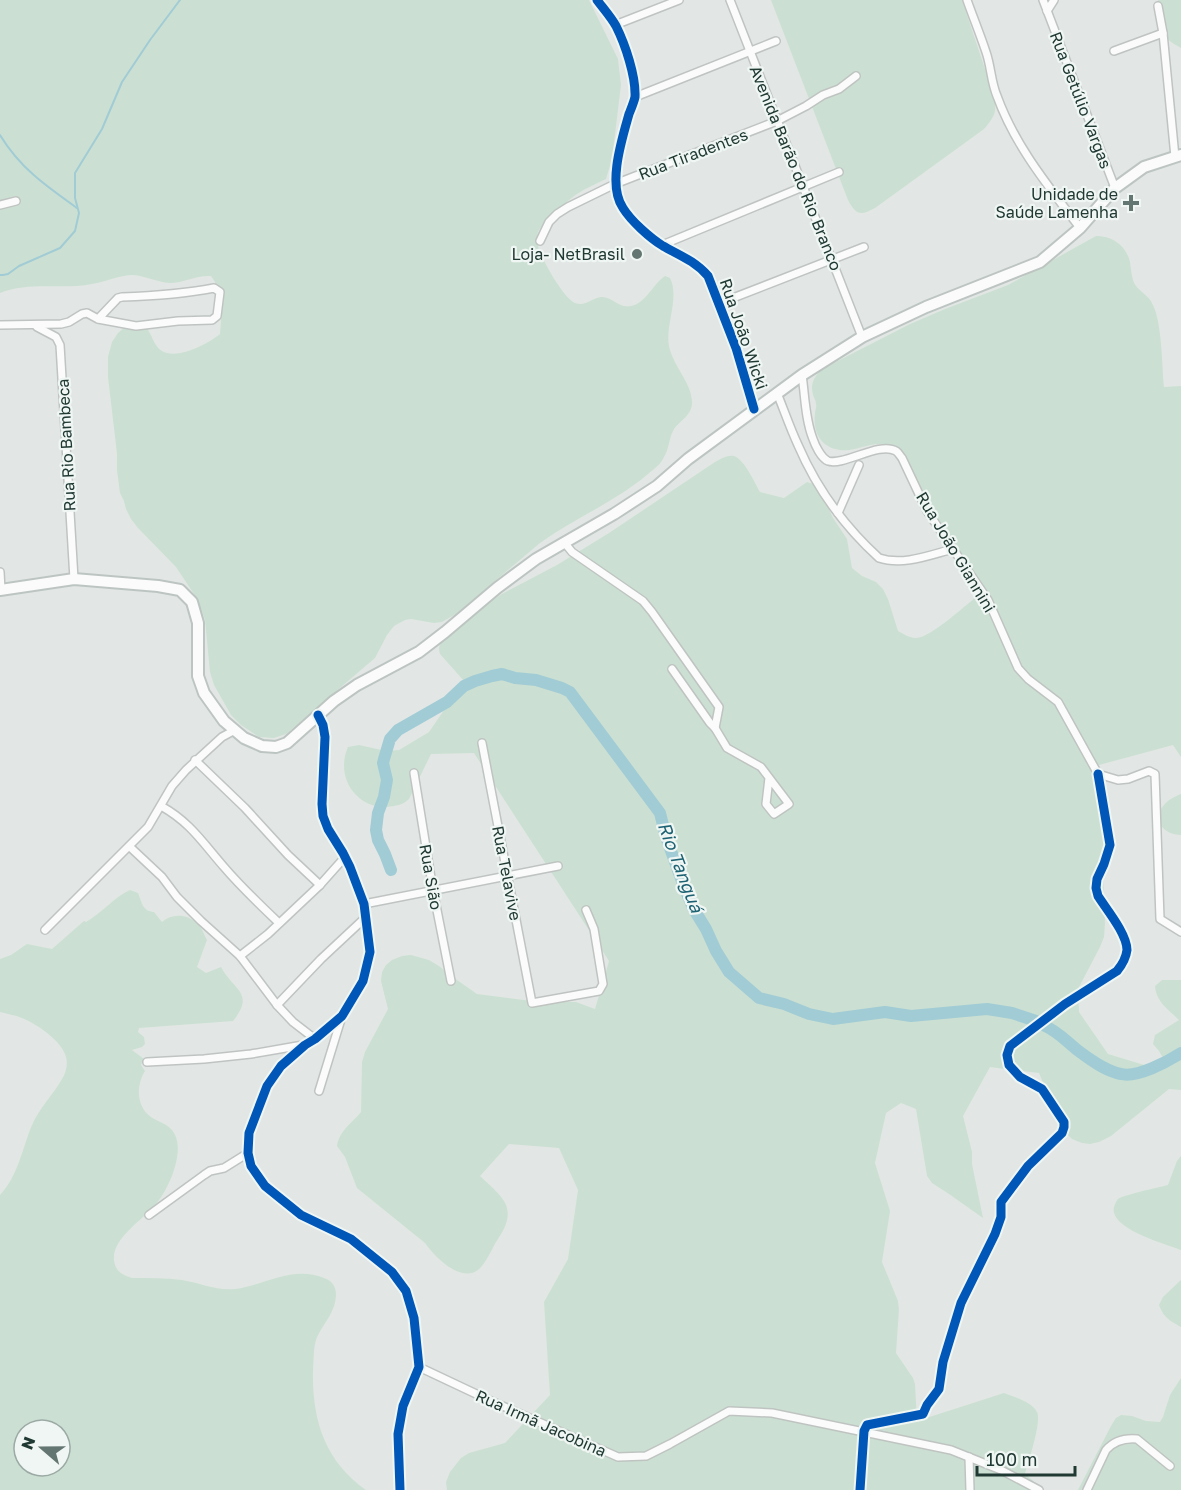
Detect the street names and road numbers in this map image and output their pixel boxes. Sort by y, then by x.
street label: Rua Getúlio Vargas [1046,29,1116,171]
street label: Avenida Barão do Rio Branco [746,63,846,273]
street label: Rua Tiradentes [635,124,751,184]
street label: Rua João Wicki [716,276,772,392]
street label: Rua Rio Bambeca [53,378,79,512]
street label: Rua João Giannini [912,488,1000,616]
street label: Rua Telavive [488,824,526,922]
street label: Rua Sião [415,843,447,911]
street label: Rua Irmã Jacobina [473,1385,609,1461]

